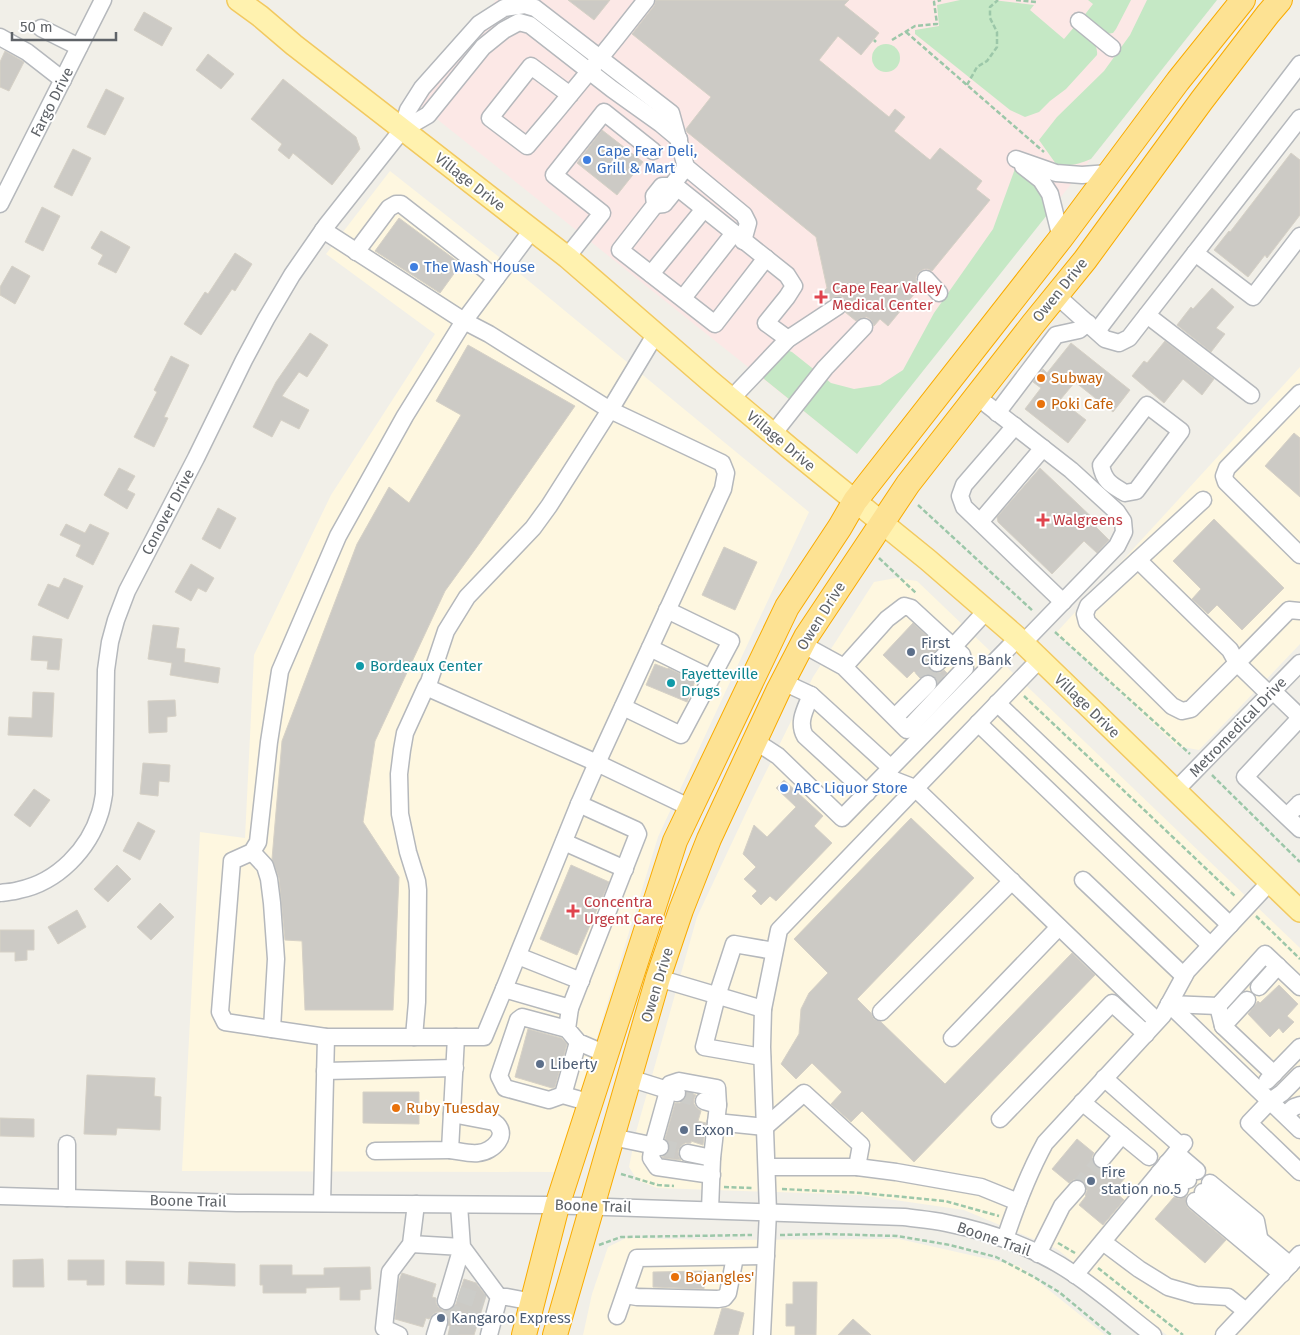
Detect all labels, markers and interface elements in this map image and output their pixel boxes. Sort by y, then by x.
scale bar [12,10,116,42]
text: 50 m [20,18,53,36]
street label: Fargo Drive [27,64,77,140]
place label: Cape Fear Deli, Grill & Mart [597,142,697,177]
street label: Village Drive [431,149,509,215]
marker: Cape Fear Deli, Grill & Mart [581,154,593,166]
street label: Owen Drive [1029,254,1091,326]
place label: The Wash House [424,258,535,276]
marker: The Wash House [408,261,420,273]
place label: Cape Fear Valley Medical Center [832,279,943,314]
marker: Cape Fear Valley Medical Center [814,290,828,304]
place label: Subway [1051,369,1103,387]
marker: Subway [1035,372,1047,384]
place label: Poki Cafe [1051,395,1113,413]
marker: Poki Cafe [1035,398,1047,410]
street label: Village Drive [743,407,819,475]
street label: Conover Drive [138,466,198,558]
place label: Walgreens [1053,511,1123,529]
marker: Walgreens [1037,514,1049,526]
street label: Owen Drive [793,578,849,654]
place label: First Citizens Bank [921,634,1012,669]
marker: First Citizens Bank [905,646,917,658]
place label: Bordeaux Center [370,657,483,675]
marker: Bordeaux Center [354,660,366,672]
place label: Fayetteville Drugs [681,665,758,700]
street label: Village Drive [1050,670,1124,742]
street label: Metromedical Drive [1186,673,1290,781]
marker: Fayetteville Drugs [665,677,677,689]
place label: ABC Liquor Store [794,779,908,797]
marker: ABC Liquor Store [778,782,790,794]
place label: Concentra Urgent Care [584,893,663,928]
marker: Concentra Urgent Care [566,904,580,918]
street label: Owen Drive [637,945,677,1025]
place label: Liberty [550,1055,598,1073]
marker: Liberty [534,1058,546,1070]
place label: Ruby Tuesday [406,1099,500,1117]
marker: Ruby Tuesday [390,1102,402,1114]
place label: Exxon [694,1121,734,1139]
marker: Exxon [678,1124,690,1136]
place label: Fire station no.5 [1101,1163,1181,1198]
marker: Fire station no.5 [1085,1175,1097,1187]
street label: Boone Trail [149,1191,227,1211]
street label: Boone Trail [554,1196,632,1216]
street label: Boone Trail [955,1218,1034,1260]
place label: Bojangles' [685,1268,754,1286]
marker: Bojangles' [669,1271,681,1283]
place label: Kangaroo Express [451,1309,571,1327]
marker: Kangaroo Express [435,1312,447,1324]

